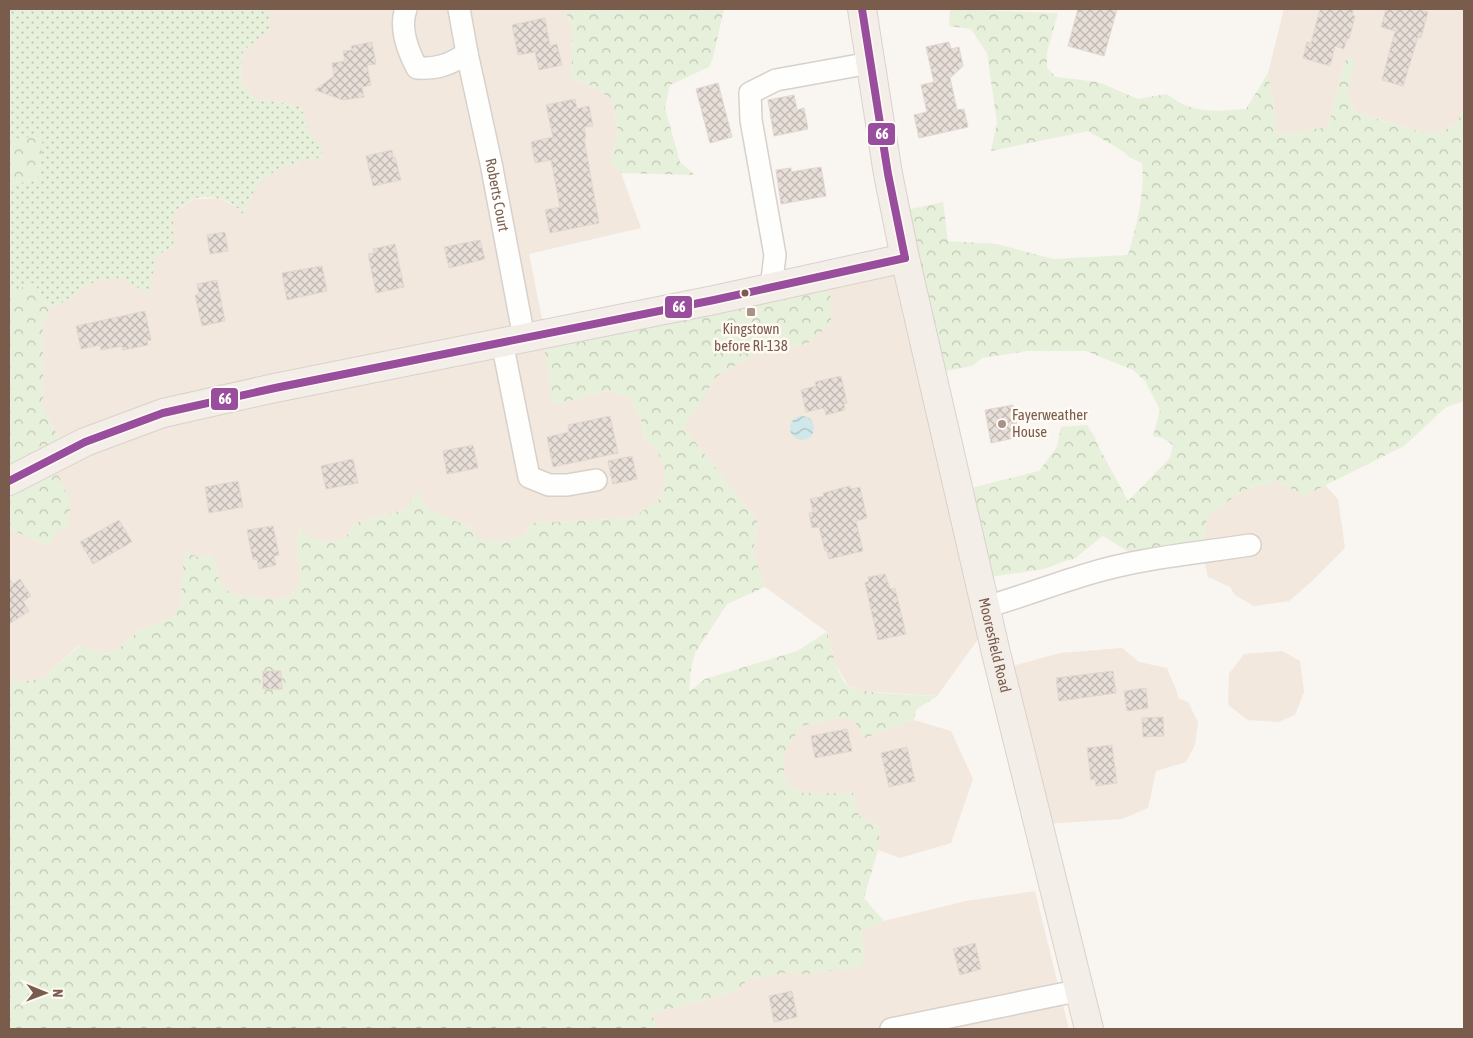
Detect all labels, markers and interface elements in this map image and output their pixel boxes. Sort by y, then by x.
line badge: 66 [867,122,896,146]
text: 66 [875,126,889,142]
street label: Roberts Court [482,157,513,233]
unlabelled marker [740,288,750,298]
line badge: 66 [664,295,693,319]
text: 66 [672,299,686,315]
marker: Kingstown before RI-138 [745,306,757,318]
place label: Kingstown before RI-138 [714,320,788,354]
line badge: 66 [210,387,239,411]
text: 66 [218,391,232,407]
place label: Fayerweather House [1012,406,1088,440]
marker: Fayerweather House [996,418,1008,430]
street label: Mooresfield Road [976,596,1014,694]
north arrow [20,968,70,1018]
text: N [50,989,66,997]

